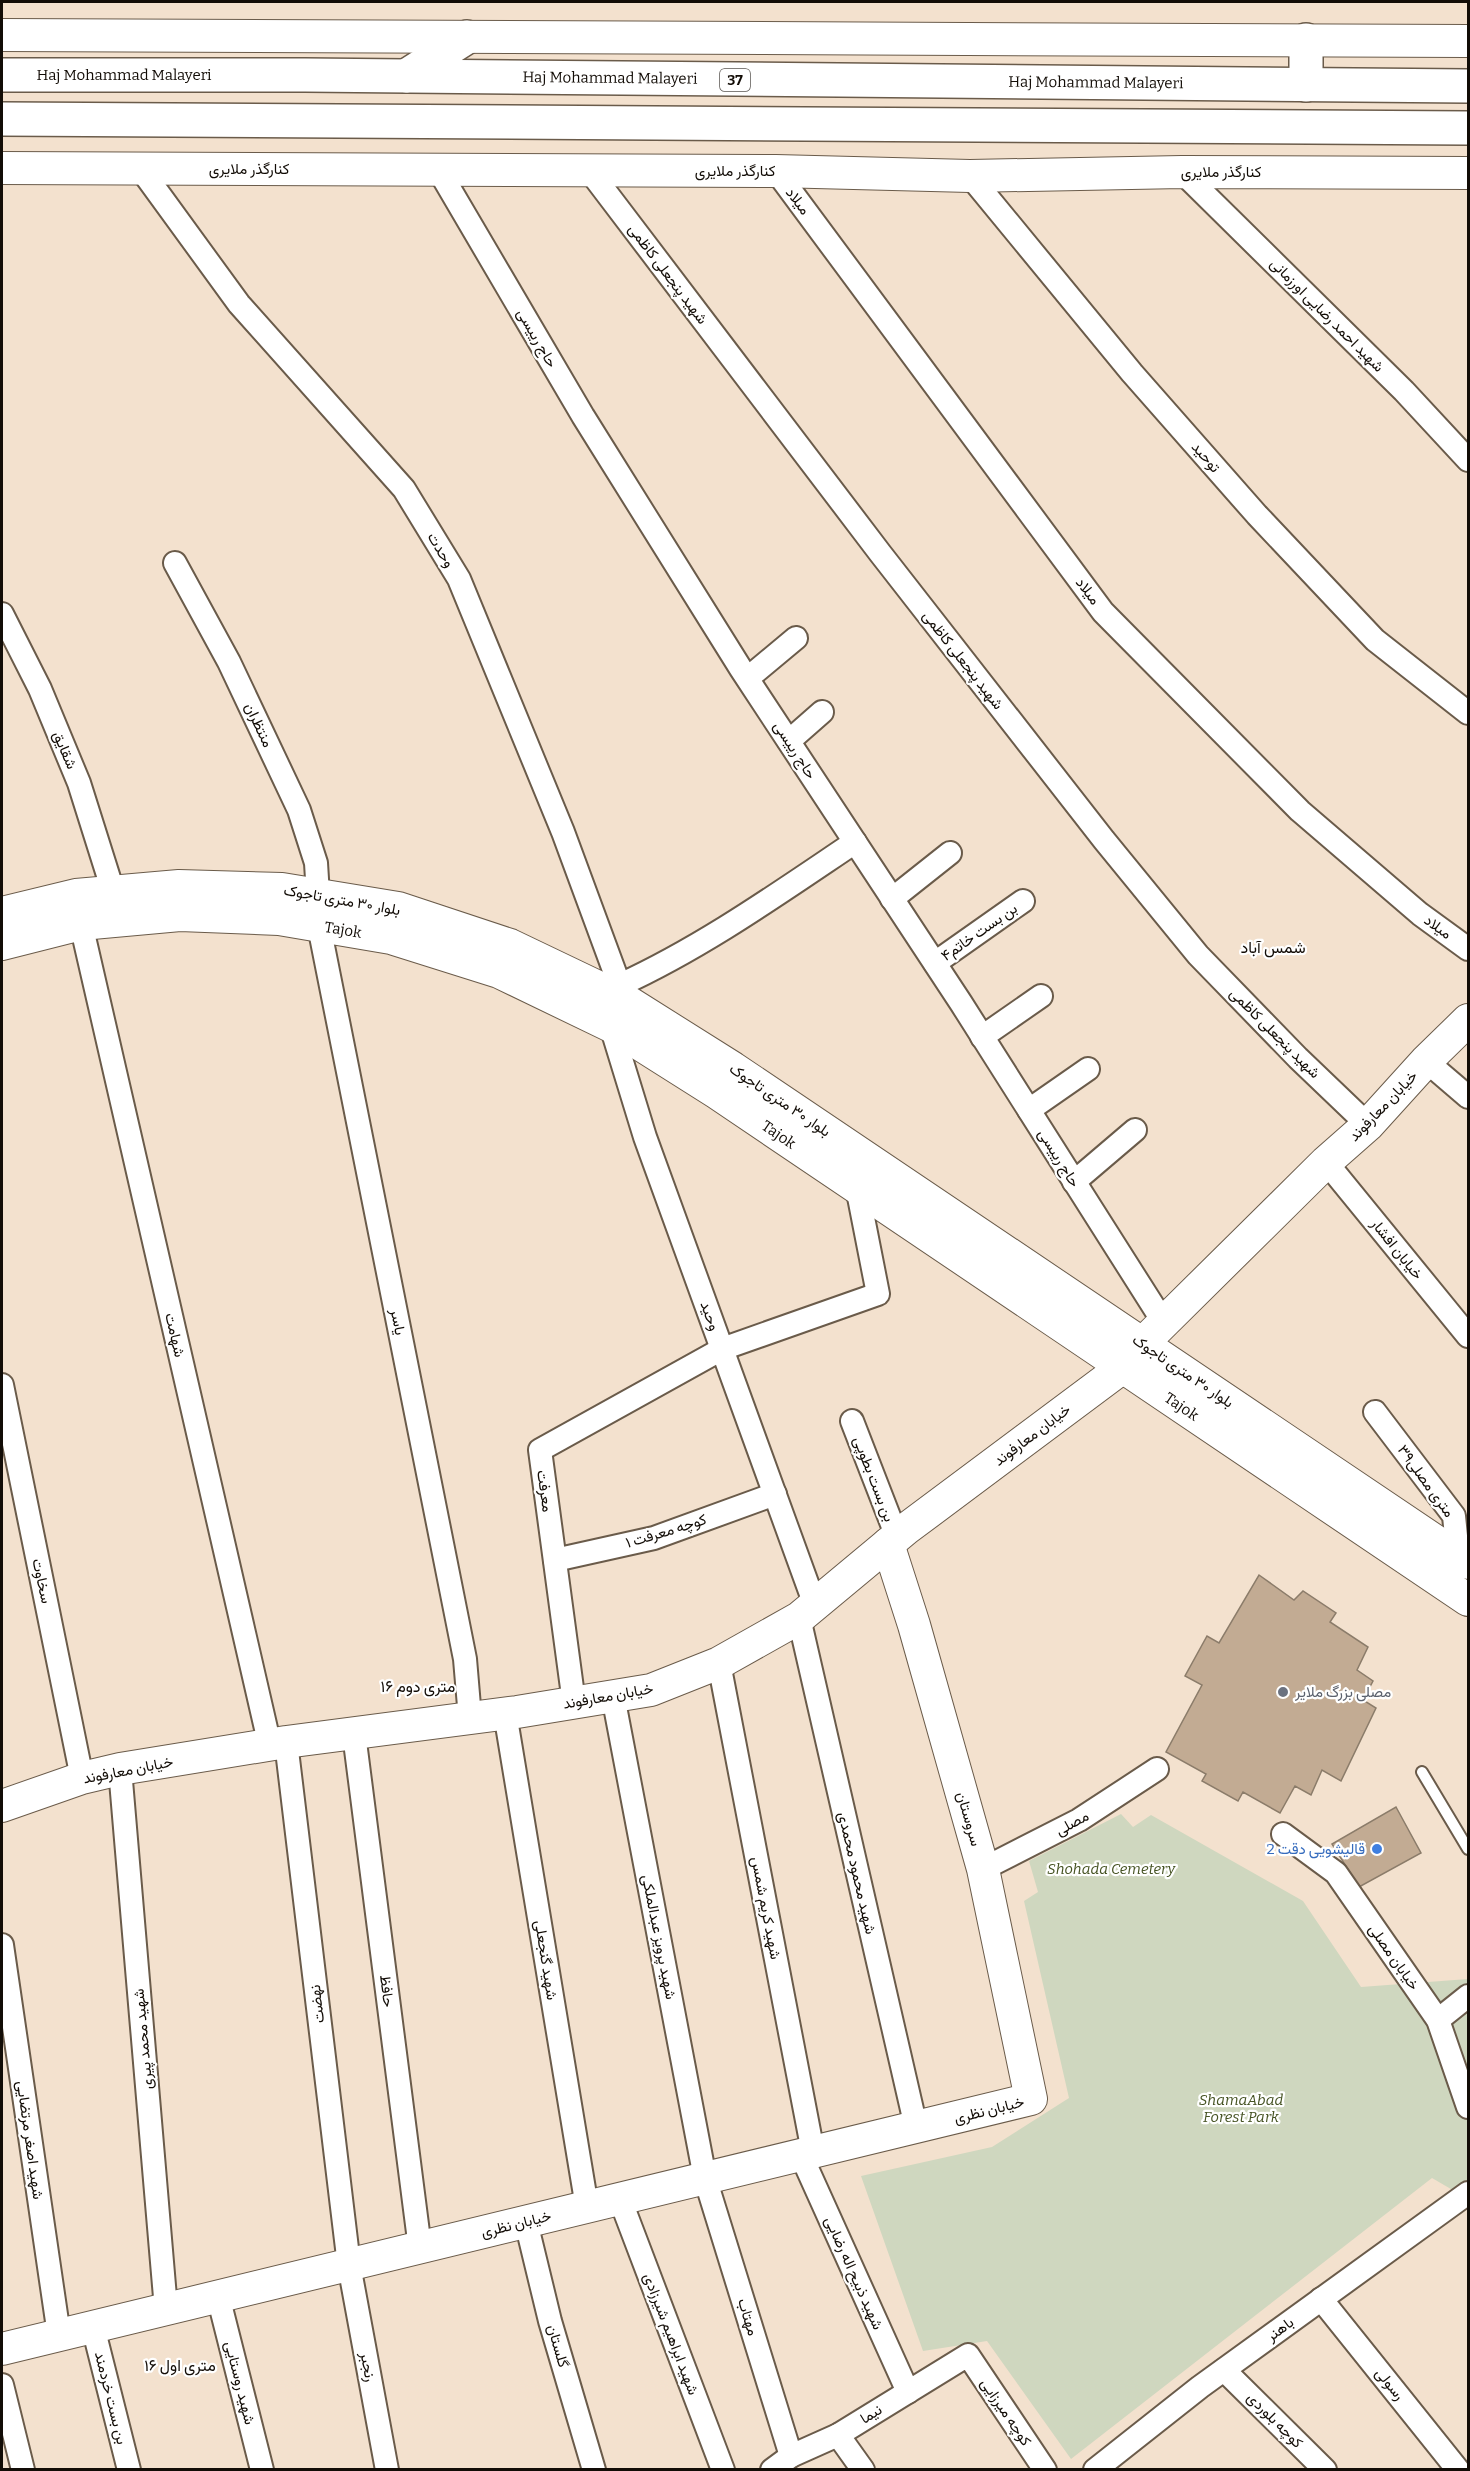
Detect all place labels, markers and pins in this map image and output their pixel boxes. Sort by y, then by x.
place label: مصلی بزرگ ملایر [1294,1683,1391,1702]
marker: مصلی بزرگ ملایر [1276,1685,1290,1699]
place label: قالیشویی دقت 2 [1267,1840,1365,1859]
marker: قالیشویی دقت 2 [1370,1842,1384,1856]

